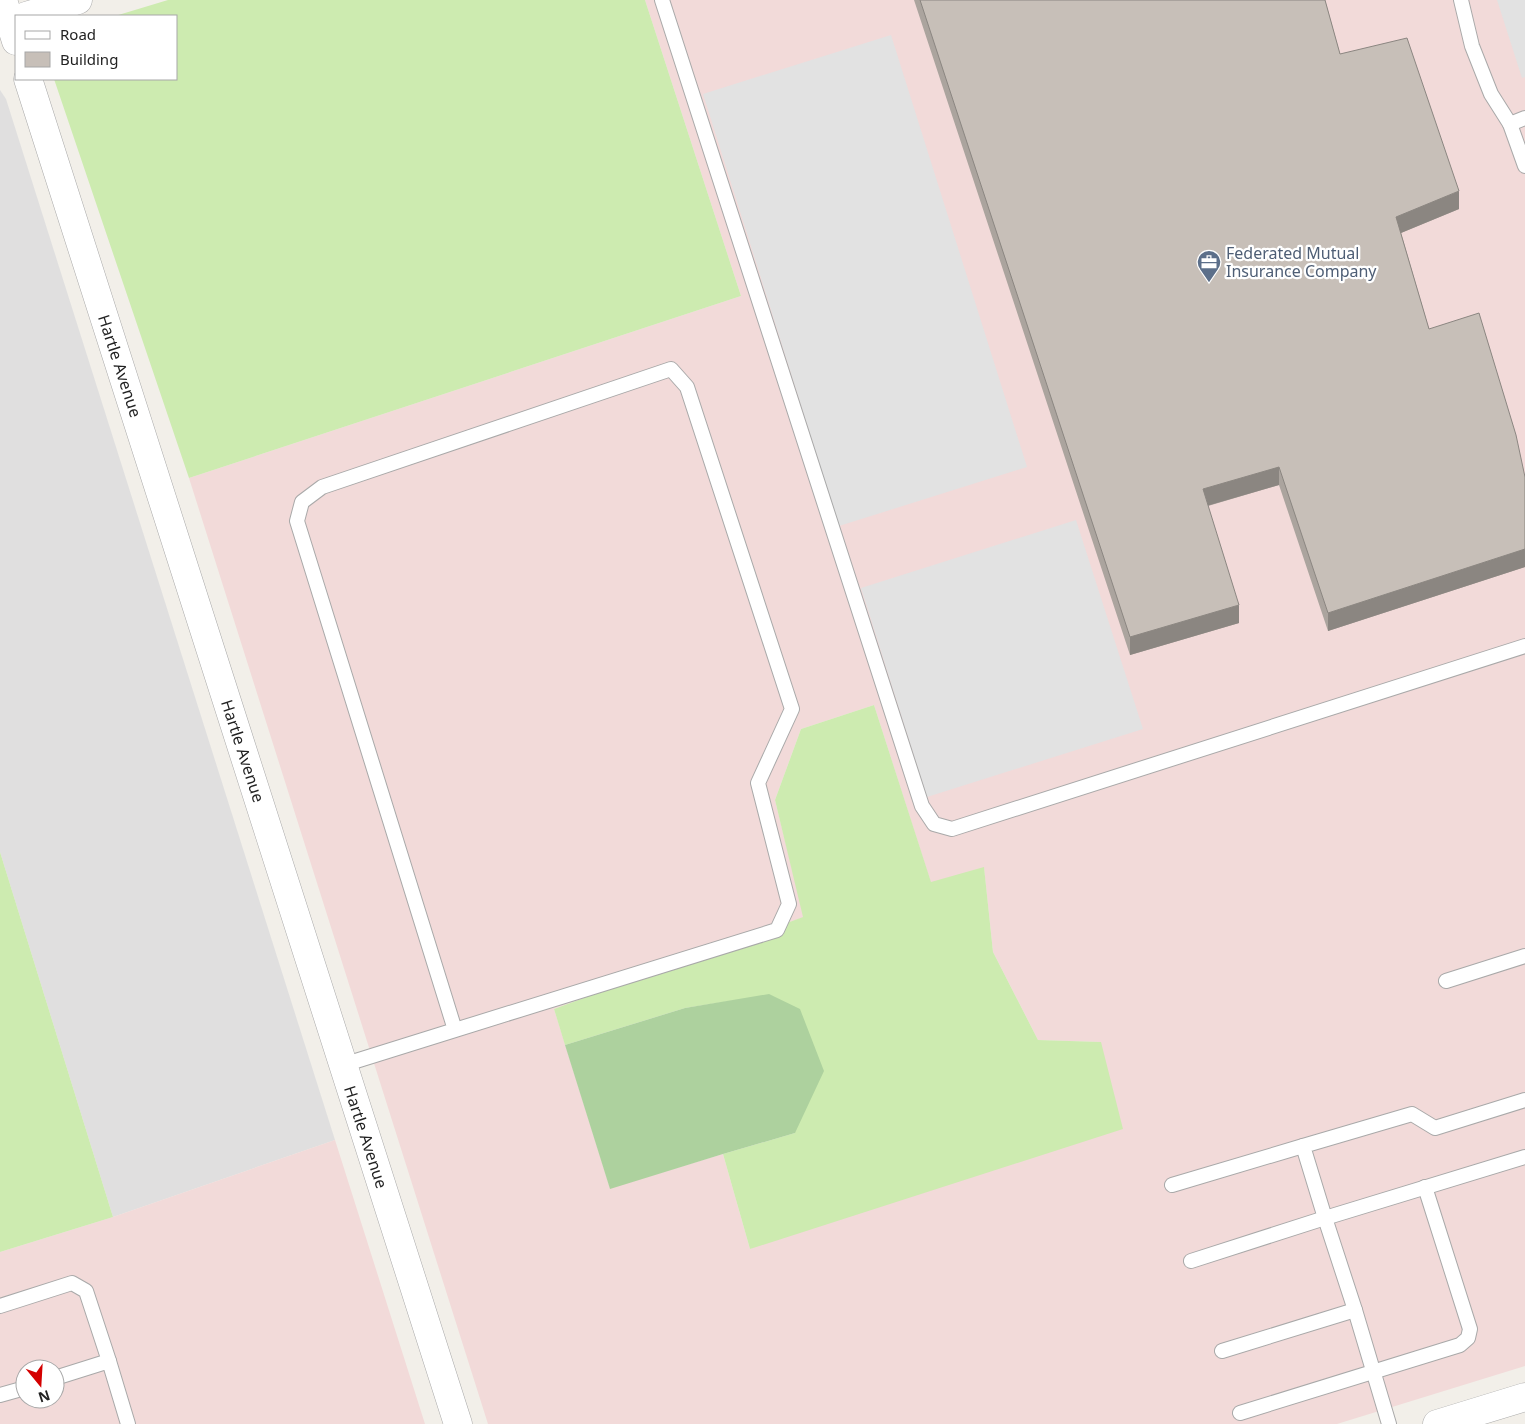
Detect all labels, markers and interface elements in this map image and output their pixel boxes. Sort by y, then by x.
legend [15,15,178,80]
text: Road [60,24,96,44]
text: Building [60,49,118,69]
place label: Federated Mutual Insurance Company [1226,242,1377,282]
office icon: Federated Mutual Insurance Company [1196,249,1222,283]
street label: Hartle Avenue [93,312,147,420]
street label: Hartle Avenue [216,697,270,805]
street label: Hartle Avenue [339,1083,393,1191]
north arrow [15,1359,65,1409]
text: N [36,1386,53,1408]

